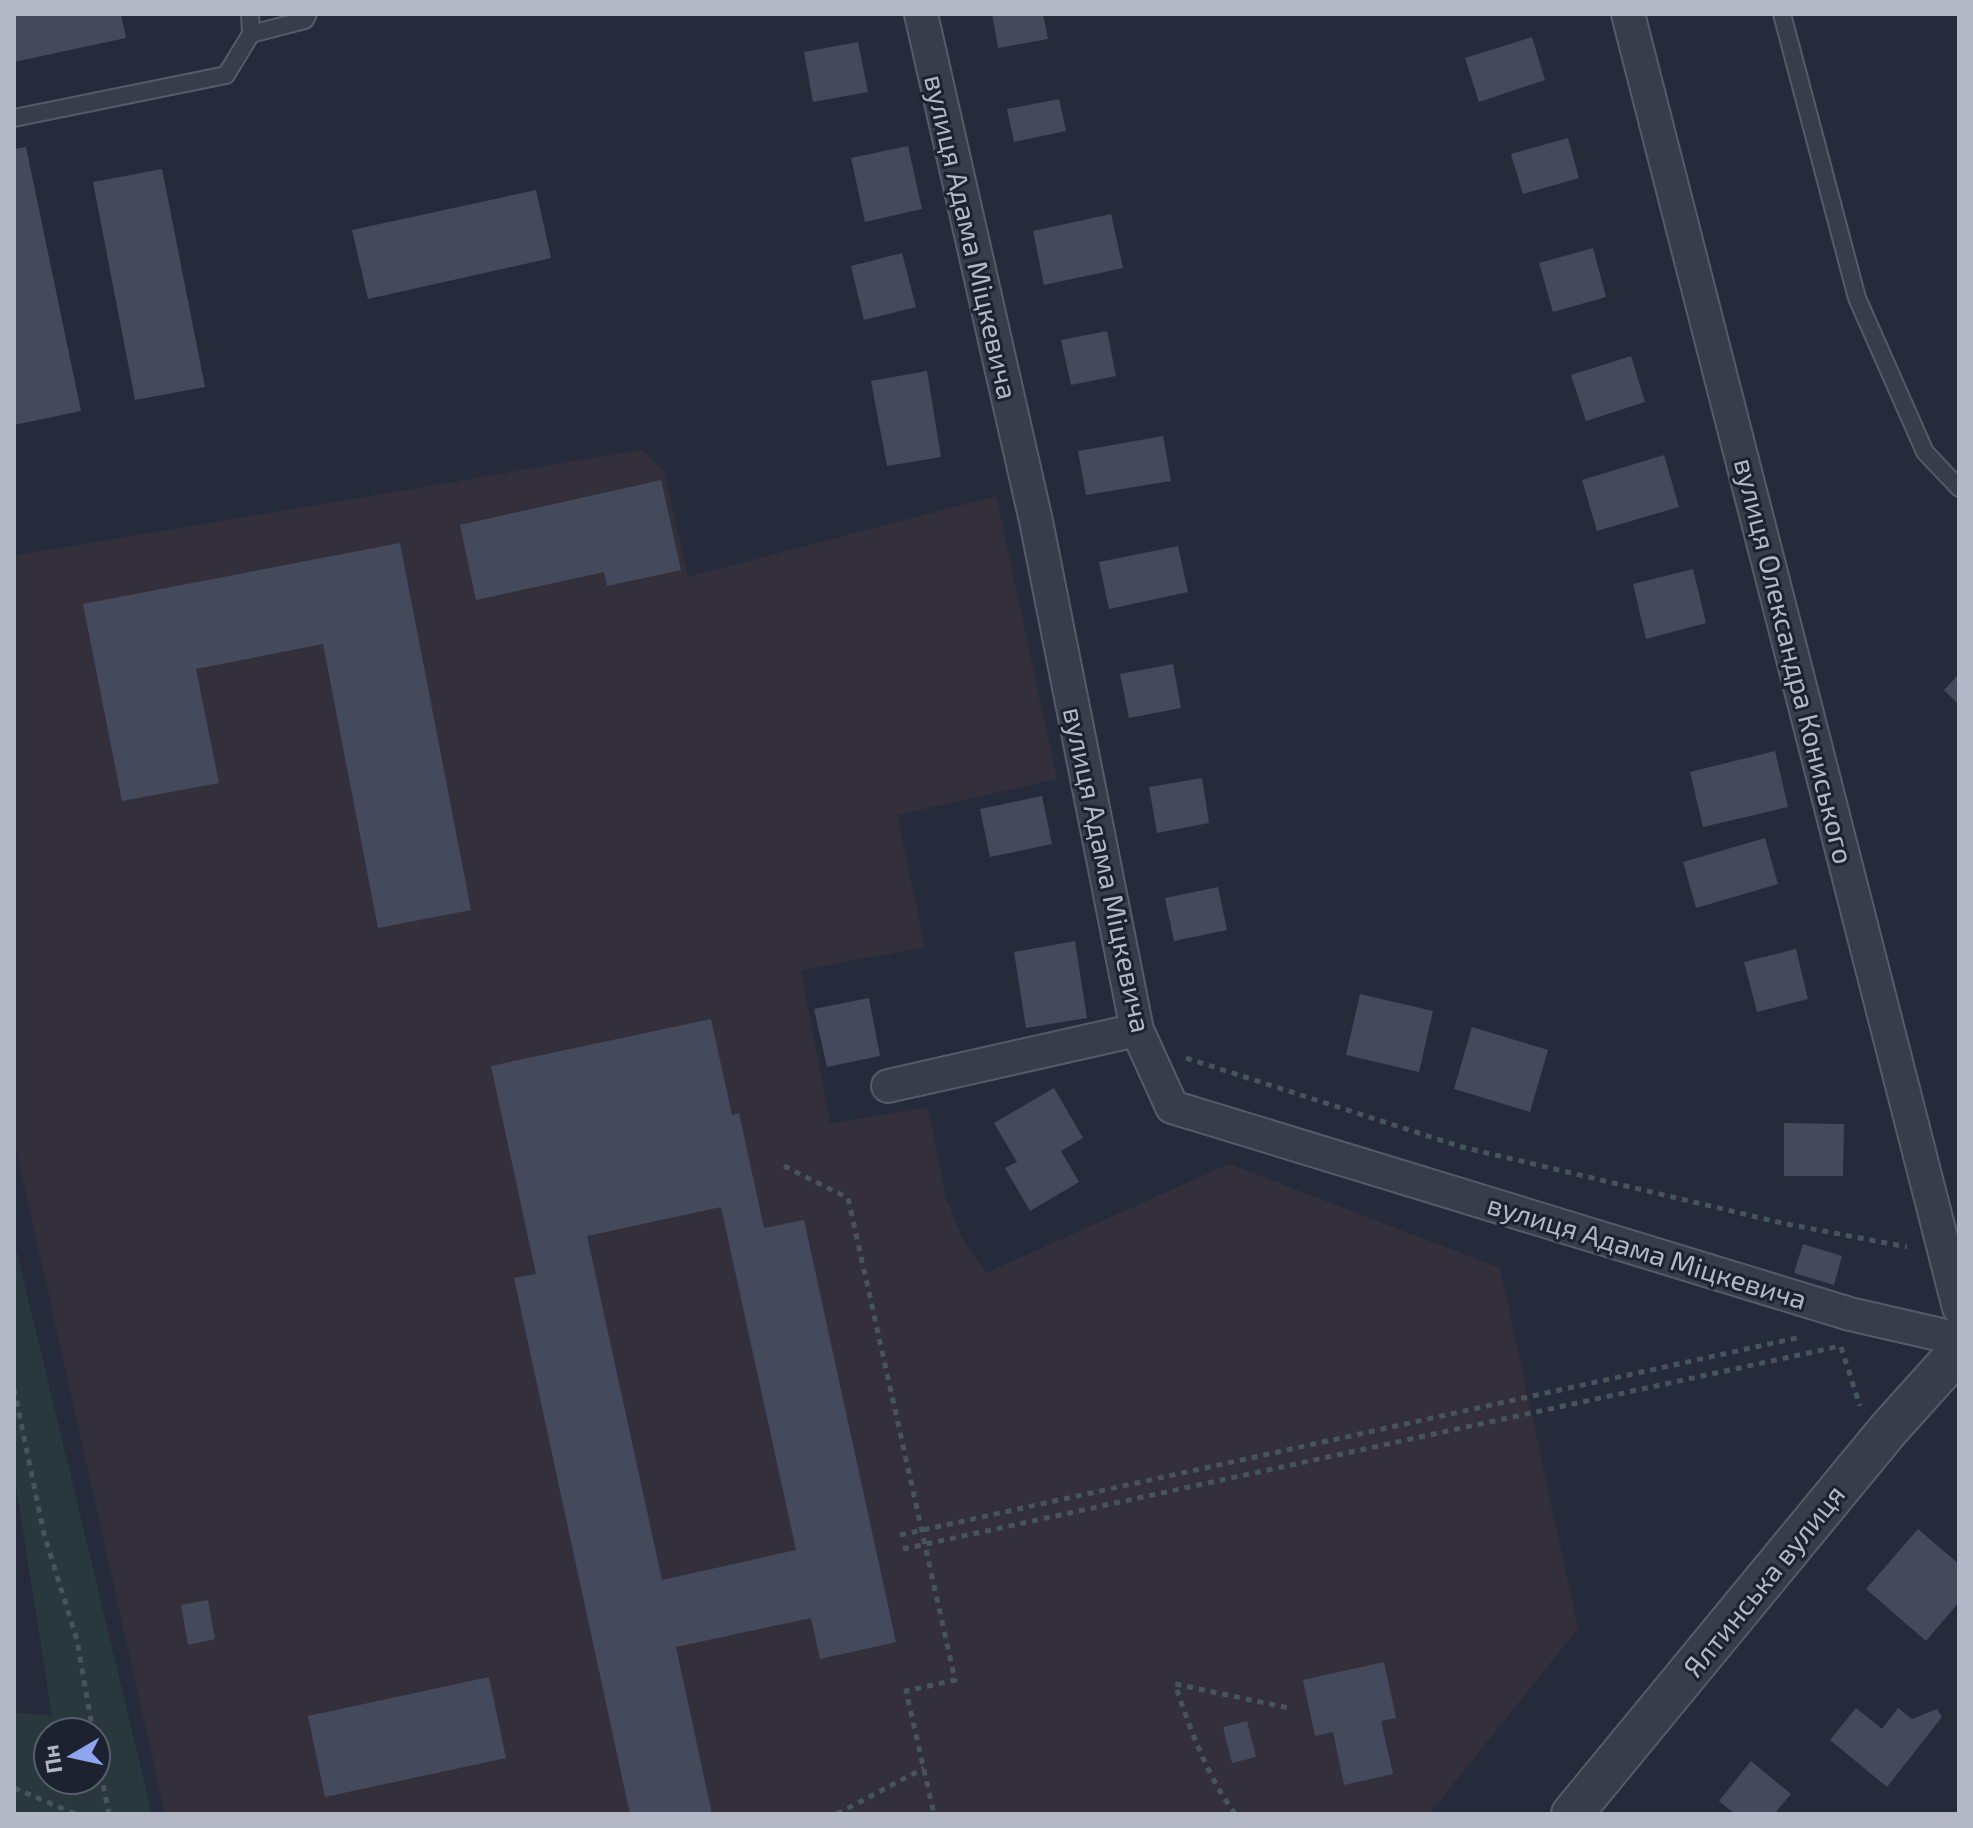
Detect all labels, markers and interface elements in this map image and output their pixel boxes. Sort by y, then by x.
street label: вулиця Адама Міцкевича [918,71,1026,402]
street label: вулиця Олександра Кониського [1728,454,1862,867]
street label: вулиця Адама Міцкевича [1057,704,1159,1036]
street label: вулиця Адама Міцкевича [1484,1186,1811,1316]
street label: Ялтинська вулиця [1675,1477,1851,1683]
north arrow [32,1716,112,1796]
text: Пн [36,1743,66,1775]

